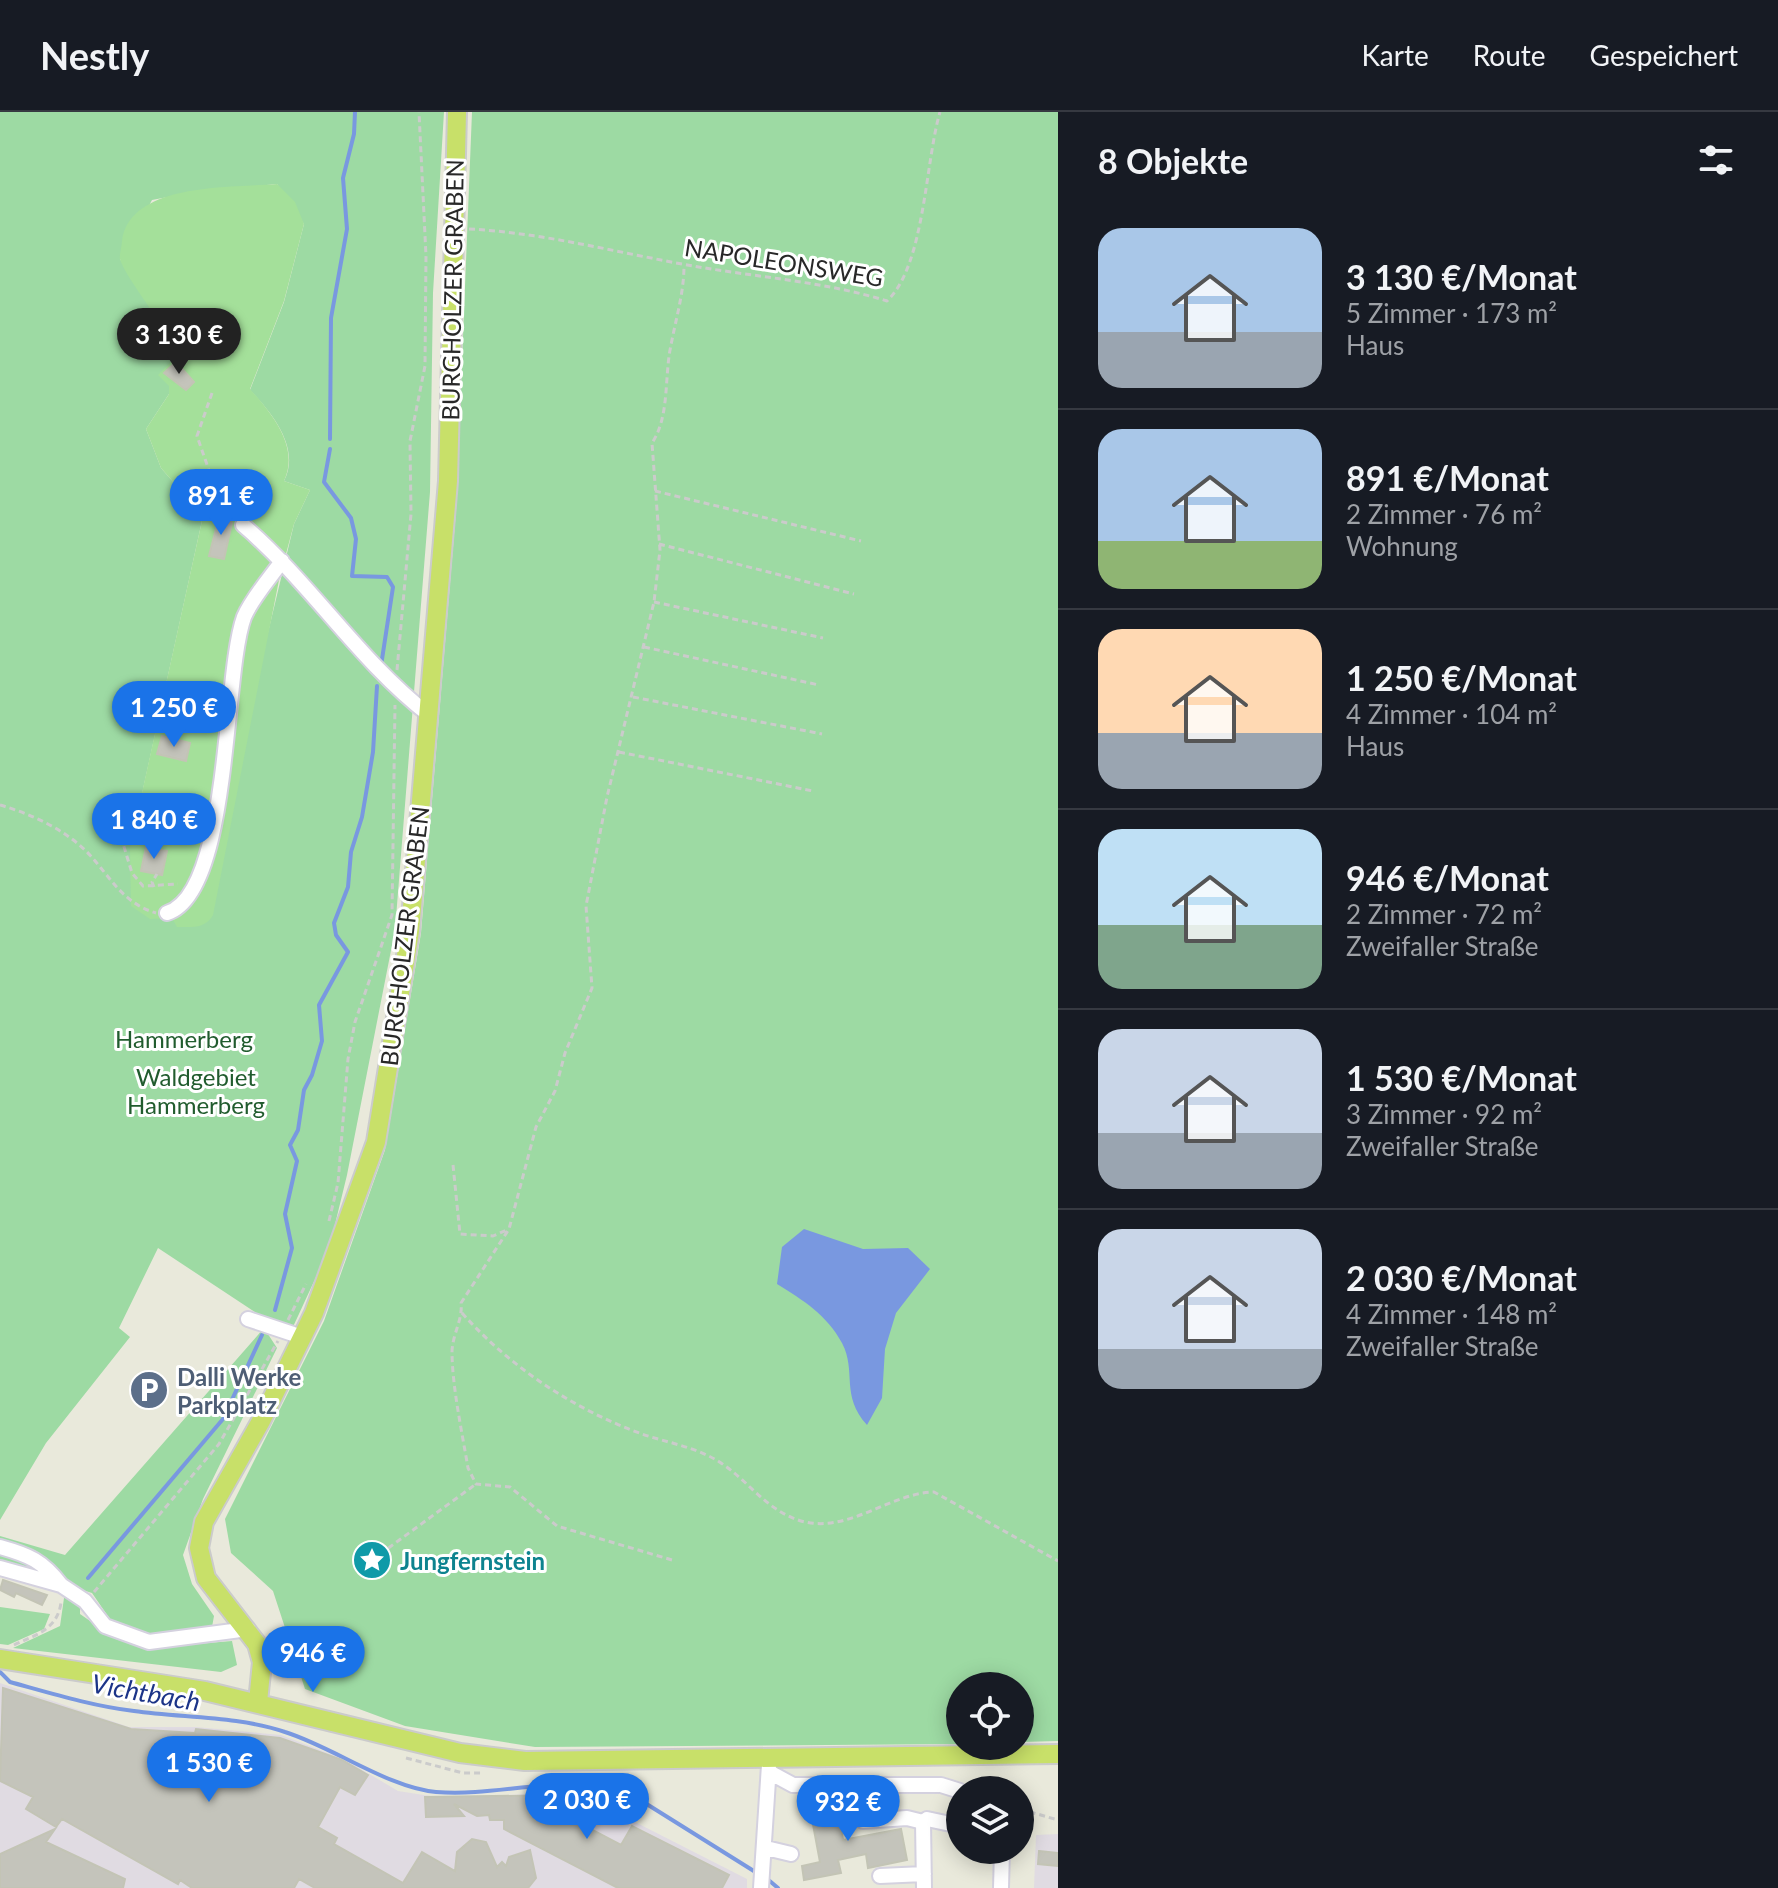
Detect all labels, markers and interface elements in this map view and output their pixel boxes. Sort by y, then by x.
text: Nestly [40,32,149,78]
text: Karte [1361,38,1429,72]
text: Route [1473,38,1546,72]
text: Gespeichert [1590,38,1738,72]
icon: filters [1694,138,1738,182]
text: 8 Objekte [1098,140,1248,181]
street label: BURGHOLZER GRABEN [435,159,469,421]
street label: NAPOLEONSWEG [683,232,885,292]
text: 3 130 €/Monat [1346,256,1577,297]
icon: home [1162,260,1258,356]
text: 5 Zimmer · 173 m² [1346,297,1557,329]
pin: 3 130 € [105,308,253,376]
text: 3 130 € [135,318,223,350]
text: Haus [1346,329,1404,361]
text: 891 €/Monat [1346,457,1549,498]
icon: home [1162,461,1258,557]
pin: 891 € [165,469,277,537]
text: 891 € [188,479,254,511]
text: 2 Zimmer · 76 m² [1346,498,1542,530]
text: Wohnung [1346,530,1458,562]
text: 1 250 €/Monat [1346,657,1577,698]
icon: home [1162,661,1258,757]
pin: 1 250 € [100,681,248,749]
text: 1 250 € [130,691,218,723]
text: 4 Zimmer · 104 m² [1346,698,1557,730]
text: Haus [1346,730,1404,762]
pin: 1 840 € [80,793,228,861]
text: 1 840 € [110,803,198,835]
street label: BURGHOLZER GRABEN [374,804,434,1068]
text: 946 €/Monat [1346,857,1549,898]
icon: home [1162,861,1258,957]
text: 2 Zimmer · 72 m² [1346,898,1542,930]
text: Zweifaller Straße [1346,930,1539,962]
park label: Hammerberg [115,1024,253,1053]
text: 1 530 €/Monat [1346,1057,1577,1098]
icon: home [1162,1061,1258,1157]
park label: Waldgebiet Hammerberg [127,1062,265,1119]
text: 3 Zimmer · 92 m² [1346,1098,1542,1130]
text: Zweifaller Straße [1346,1130,1539,1162]
text: 2 030 €/Monat [1346,1257,1577,1298]
icon: home [1162,1261,1258,1357]
text: 4 Zimmer · 148 m² [1346,1298,1557,1330]
text: Zweifaller Straße [1346,1330,1539,1362]
place label: Dalli Werke Parkplatz [177,1362,302,1419]
parking icon: Dalli Werke Parkplatz [128,1369,170,1411]
place icon: Jungfernstein [351,1539,393,1581]
place label: Jungfernstein [400,1546,545,1575]
pin: 946 € [257,1626,369,1694]
text: 946 € [280,1636,346,1668]
water label: Vichtbach [89,1667,203,1717]
map controls [946,1672,1034,1864]
button: locate [946,1672,1034,1760]
pin: 1 530 € [135,1736,283,1804]
text: 1 530 € [165,1746,253,1778]
pin: 2 030 € [513,1773,661,1841]
pin: 932 € [792,1775,904,1843]
button: layers [946,1776,1034,1864]
text: 2 030 € [543,1783,631,1815]
text: 932 € [815,1785,881,1817]

